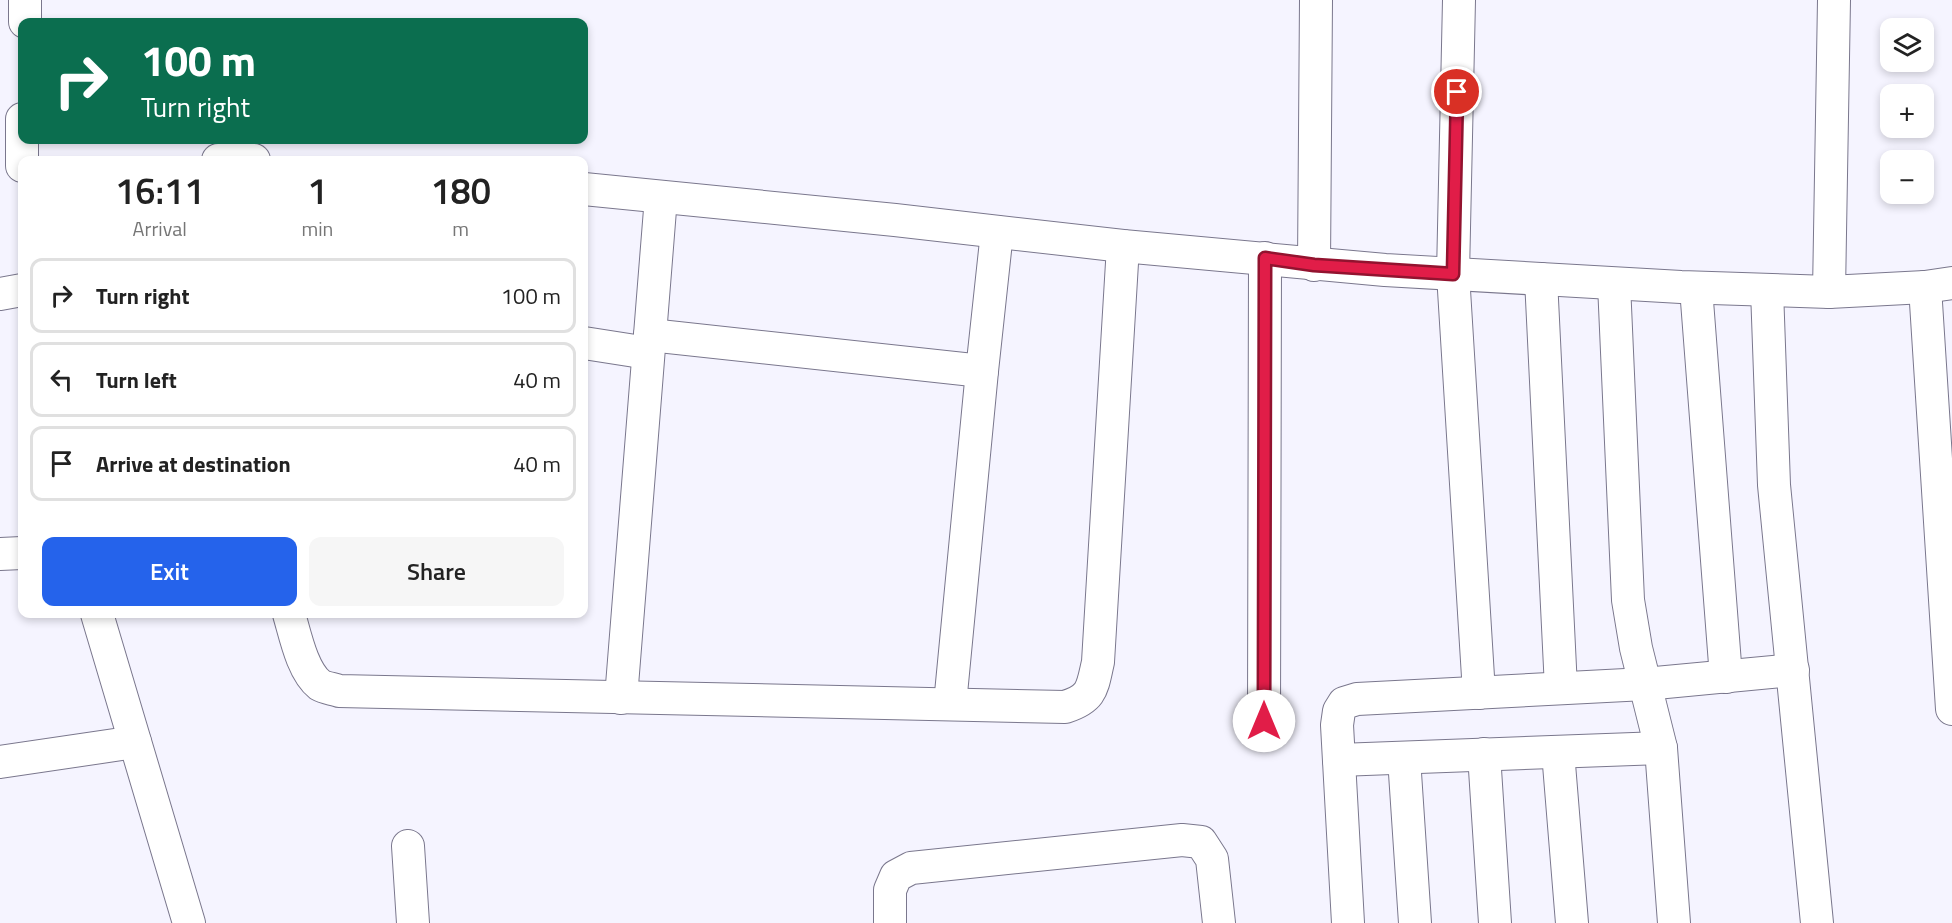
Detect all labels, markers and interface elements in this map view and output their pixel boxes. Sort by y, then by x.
map controls [1880,18,1934,204]
button: layers [1880,18,1934,72]
text: 100 m [141,28,256,92]
icon: right [42,42,120,120]
pin [1431,66,1482,117]
icon: arrive [1440,75,1473,108]
button: + [1880,84,1934,138]
text: Turn right [141,86,250,127]
button: − [1880,150,1934,204]
text: 16:11 [115,163,204,218]
text: 1 [307,163,327,218]
text: 180 [430,163,491,218]
text: Arrival [133,213,187,244]
text: min [301,213,333,244]
text: m [452,213,469,244]
icon: right [45,279,78,312]
text: Turn right [96,279,190,313]
text: 100 m [501,279,561,313]
icon: left [45,363,78,396]
text: Turn left [96,363,177,397]
text: 40 m [513,363,561,397]
icon: arrive [45,447,78,480]
text: Arrive at destination [96,447,291,481]
text: 40 m [513,447,561,481]
button: Exit [42,537,297,606]
button: Share [309,537,564,606]
position arrow [1232,689,1296,753]

